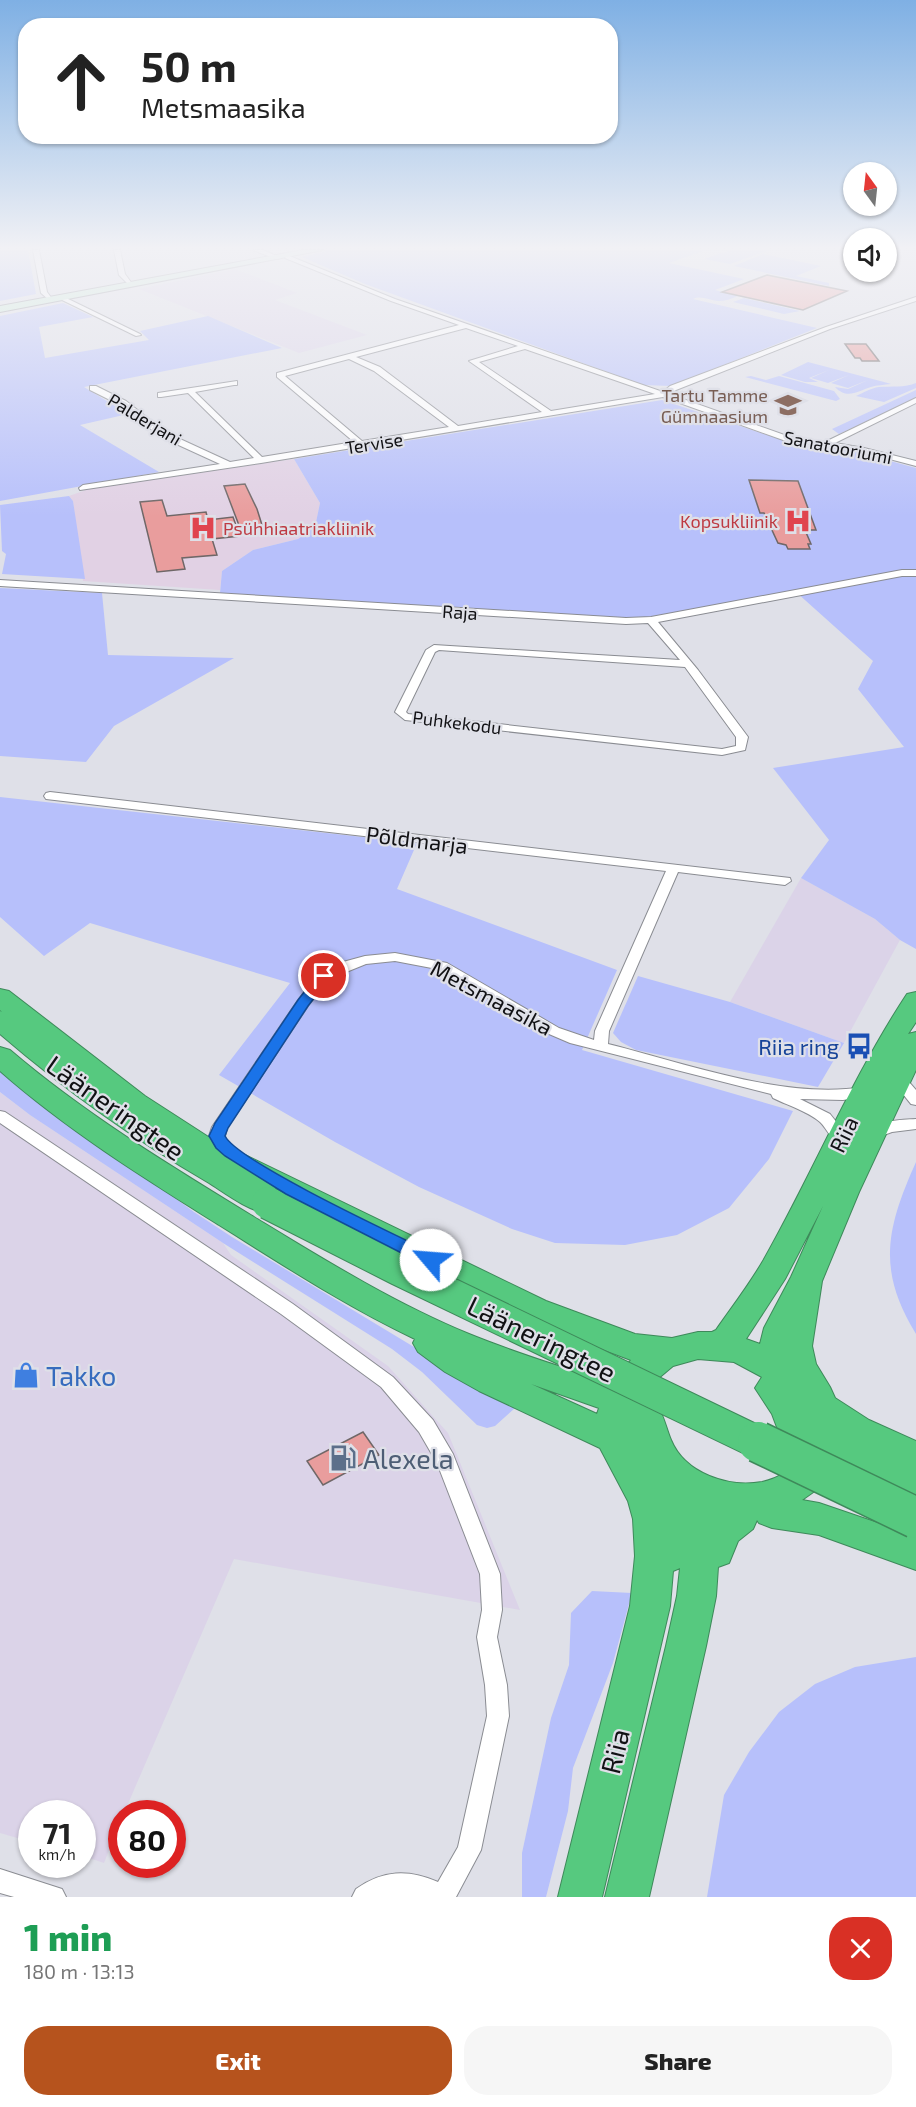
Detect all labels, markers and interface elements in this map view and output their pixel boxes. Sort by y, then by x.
text: 50 m [141,40,237,90]
icon: ahead [42,42,120,120]
text: Metsmaasika [141,91,305,123]
north arrow [843,162,897,216]
map controls [843,162,897,282]
button: sound [843,228,897,282]
place label: Tartu Tamme Gümnaasium [661,384,768,427]
street label: Palderjani [104,388,186,450]
school or university icon: Tartu Tamme Gümnaasium [773,390,803,420]
street label: Sanatooriumi [782,426,894,468]
street label: Tervise [344,428,404,458]
hospital icon: Kopsukliinik [783,506,813,536]
place label: Kopsukliinik [680,510,778,532]
hospital icon: Psühhiaatriakliinik [188,513,218,543]
place label: Psühhiaatriakliinik [223,517,374,539]
street label: Raja [442,600,478,624]
street label: Puhkekodu [411,706,503,738]
street label: Põldmarja [365,820,469,859]
pin [298,950,349,1001]
street label: Metsmaasika [427,954,557,1040]
icon: arrive [307,959,340,992]
bus stop icon: Riia ring [844,1031,874,1061]
place label: Riia ring [758,1033,839,1059]
street label: Lääneringtee [40,1048,191,1167]
street label: Riia [823,1112,863,1156]
position arrow [399,1228,463,1292]
street label: Lääneringtee [462,1288,621,1389]
place label: Takko [46,1359,116,1391]
shop icon: Takko [11,1360,41,1390]
place label: Alexela [363,1442,454,1474]
fuel station icon: Alexela [328,1443,358,1473]
street label: Riia [593,1725,635,1777]
speed limit sign: 80 [108,1800,186,1878]
text: 71 [43,1814,71,1850]
text: km/h [38,1845,76,1863]
text: 1 min [24,1915,112,1958]
button: close [829,1917,892,1980]
text: 180 m · 13:13 [24,1959,135,1983]
button: Exit [24,2026,452,2095]
button: Share [464,2026,892,2095]

